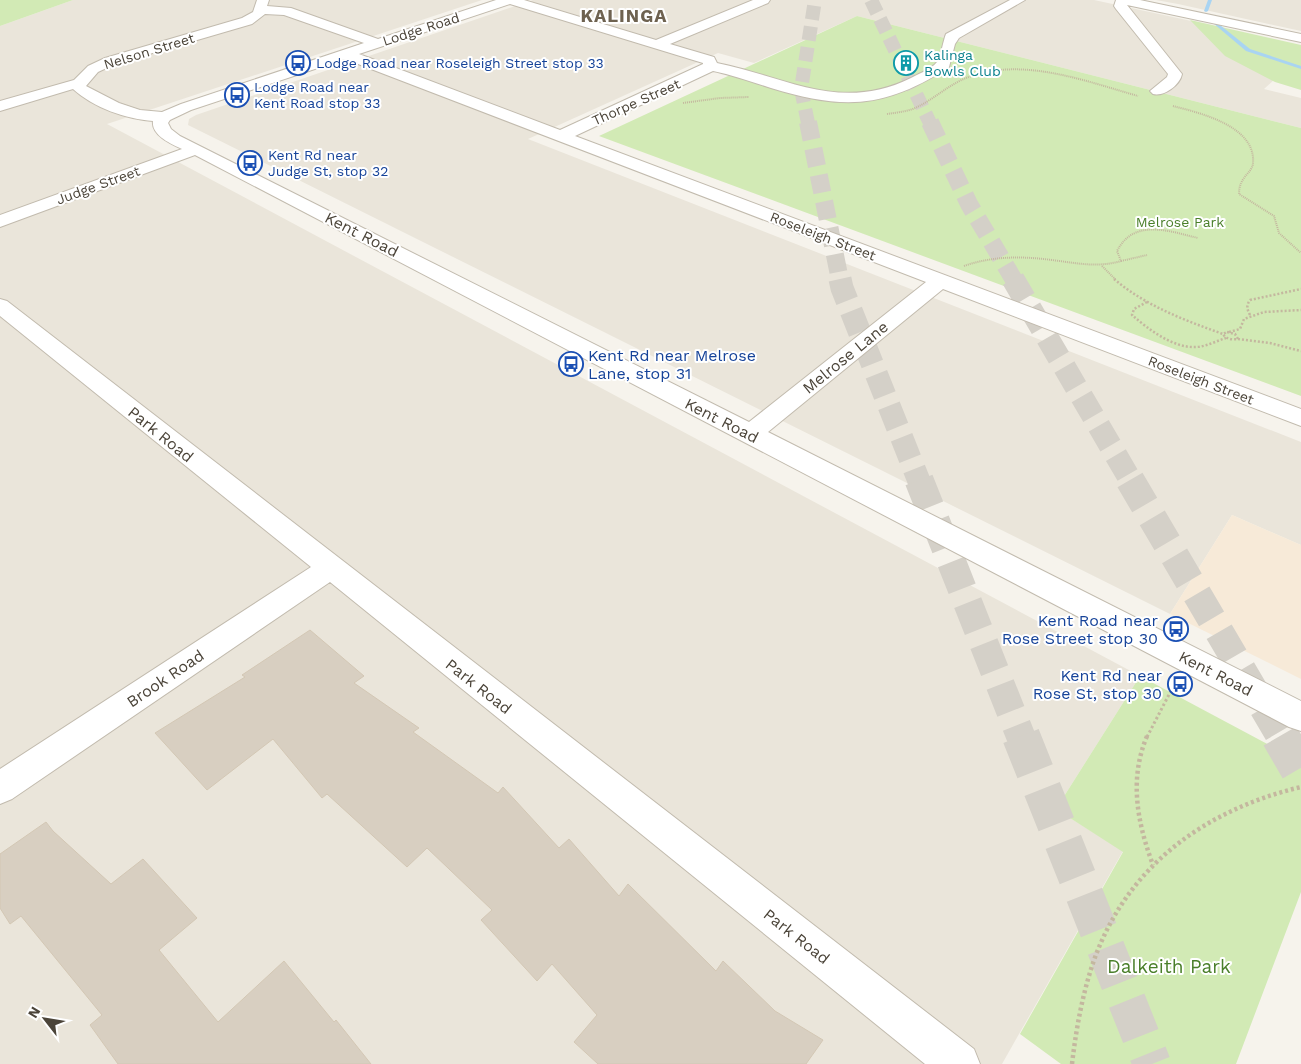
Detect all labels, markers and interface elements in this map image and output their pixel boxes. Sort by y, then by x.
district label: KALINGA [581,5,667,26]
street label: Lodge Road [381,9,461,49]
street label: Nelson Street [102,30,196,72]
place label: Kalinga Bowls Club [924,47,1001,79]
bus stop icon: Lodge Road near Roseleigh Street stop 33 [285,50,311,76]
building icon: Kalinga Bowls Club [893,50,919,76]
place label: Lodge Road near Roseleigh Street stop 33 [316,55,604,71]
street label: Thorpe Street [589,75,683,129]
place label: Lodge Road near Kent Road stop 33 [254,79,380,111]
bus stop icon: Lodge Road near Kent Road stop 33 [224,82,250,108]
place label: Kent Rd near Judge St, stop 32 [268,147,388,179]
bus stop icon: Kent Rd near Judge St, stop 32 [237,150,263,176]
street label: Judge Street [54,162,142,208]
street label: Kent Road [322,208,402,261]
street label: Roseleigh Street [768,208,878,264]
park label: Melrose Park [1136,214,1224,230]
street label: Melrose Lane [799,317,892,398]
place label: Kent Rd near Melrose Lane, stop 31 [588,346,756,383]
bus stop icon: Kent Rd near Melrose Lane, stop 31 [558,351,584,377]
street label: Roseleigh Street [1146,352,1256,408]
street label: Kent Road [682,394,762,447]
street label: Park Road [124,402,197,466]
place label: Kent Road near Rose Street stop 30 [1002,611,1158,648]
bus stop icon: Kent Road near Rose Street stop 30 [1163,616,1189,642]
street label: Brook Road [123,646,208,711]
street label: Kent Road [1176,647,1256,700]
street label: Park Road [442,655,516,718]
place label: Kent Rd near Rose St, stop 30 [1033,666,1162,703]
bus stop icon: Kent Rd near Rose St, stop 30 [1167,671,1193,697]
street label: Park Road [760,905,834,968]
park label: Dalkeith Park [1107,955,1231,978]
north arrow [20,994,70,1044]
text: N [24,1004,43,1021]

